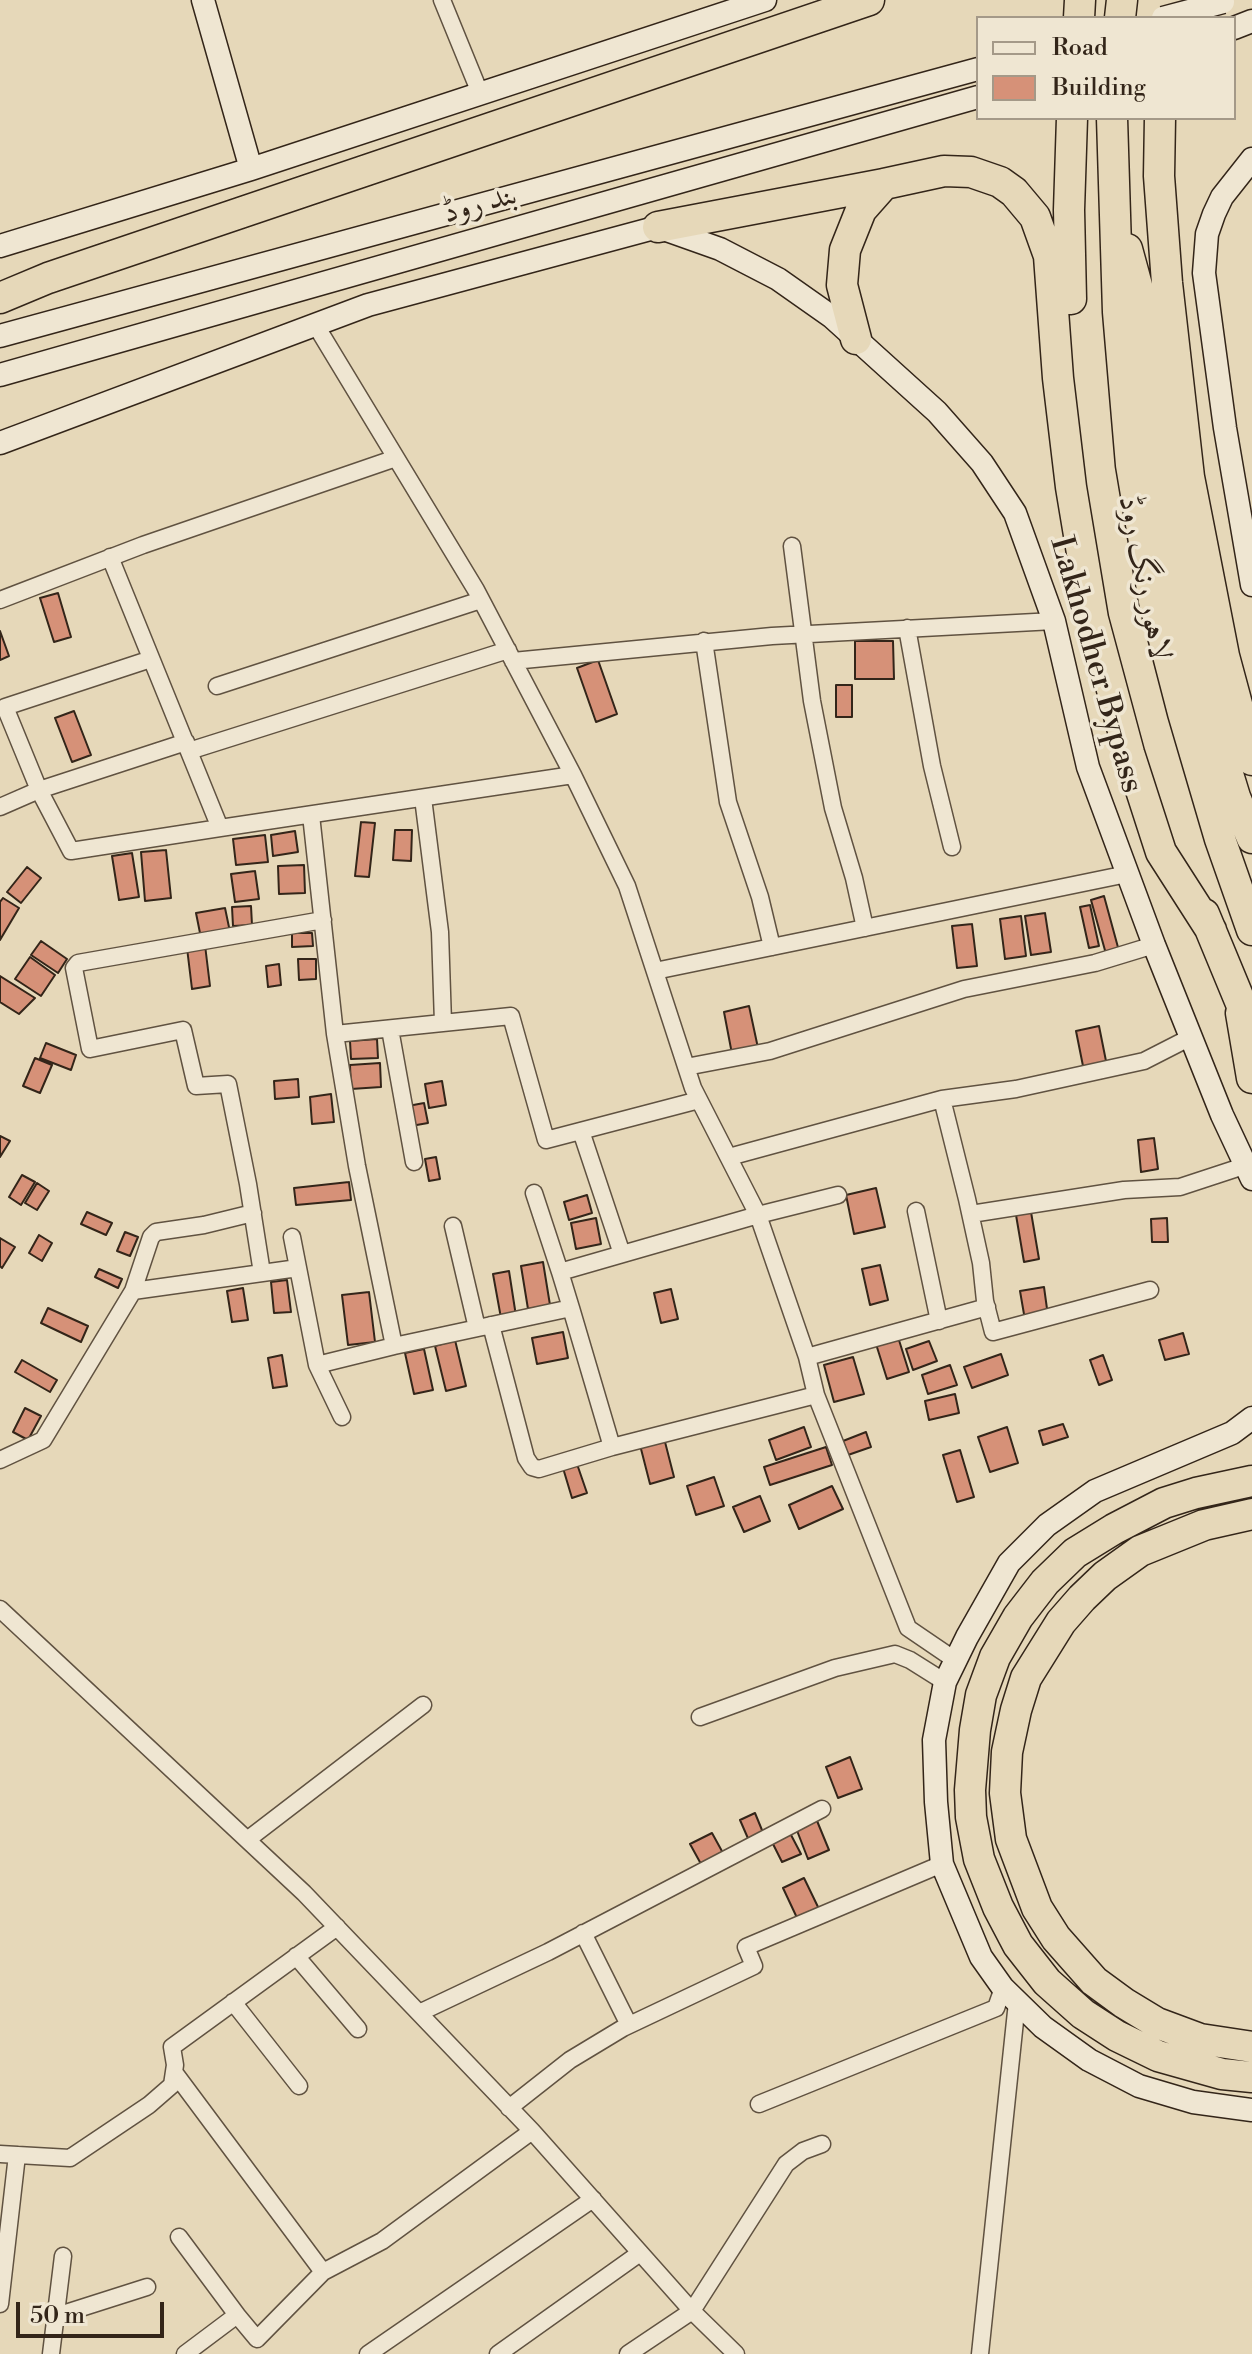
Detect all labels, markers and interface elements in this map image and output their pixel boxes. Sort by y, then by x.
legend [976,16,1236,120]
text: Road [1052,33,1108,63]
text: Building [1052,73,1146,103]
street label: بند روڈ [439,176,521,234]
street label: لاہور رنگ روڈ [1108,492,1178,664]
street label: Lakhodher Bypass [1040,532,1150,798]
scale bar [20,2286,168,2336]
text: 50 m [30,2301,85,2331]

